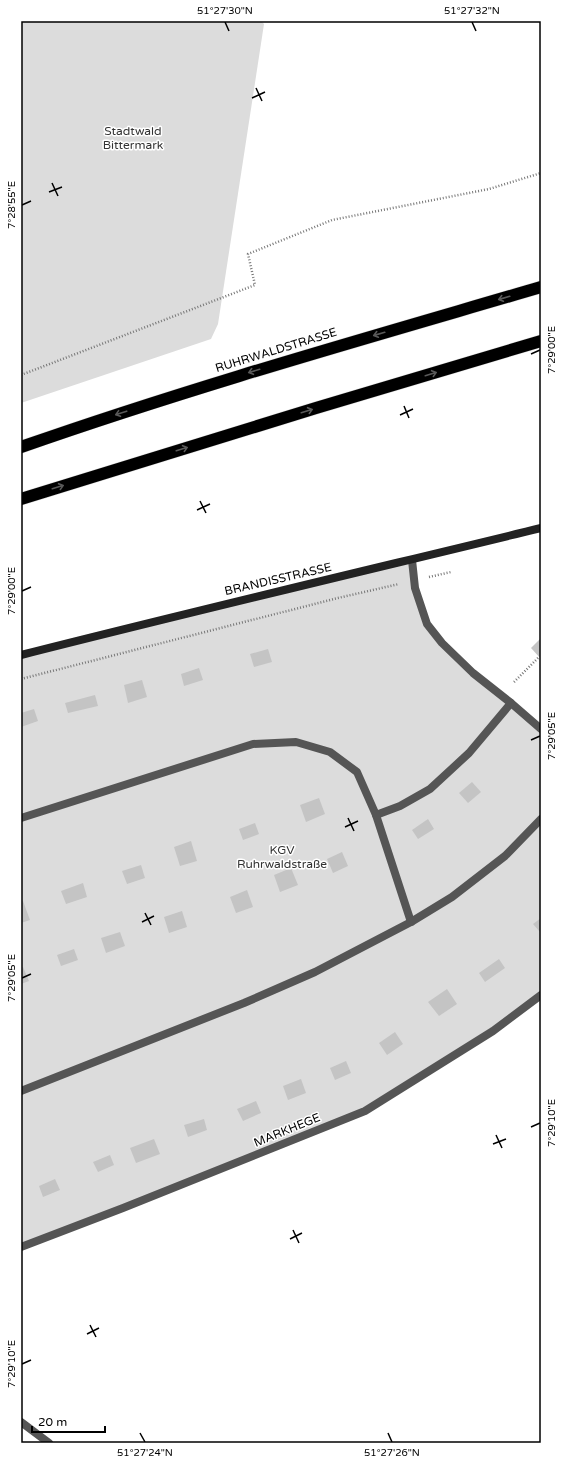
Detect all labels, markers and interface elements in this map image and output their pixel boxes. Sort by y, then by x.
text: 51°27'30"N [197,5,253,17]
text: 51°27'32"N [444,5,500,17]
park label: Stadtwald Bittermark [103,124,164,152]
text: 7°28'55"E [6,181,18,229]
one-way arrow [497,295,510,302]
street label: RUHRWALDSTRASSE [213,325,339,375]
text: 7°29'00"E [546,326,558,374]
one-way arrow [372,331,385,338]
one-way arrow [248,368,261,375]
one-way arrow [424,370,437,377]
one-way arrow [300,407,313,414]
one-way arrow [115,410,128,417]
one-way arrow [176,445,189,452]
one-way arrow [51,483,64,490]
street label: BRANDISSTRASSE [223,560,333,598]
text: 7°29'00"E [6,567,18,615]
text: 7°29'05"E [546,712,558,760]
park label: KGV Ruhrwaldstraße [237,843,327,871]
text: 7°29'05"E [6,954,18,1002]
text: 7°29'10"E [546,1099,558,1147]
street label: MARKHEGE [252,1110,323,1150]
text: 7°29'10"E [6,1340,18,1388]
scale bar [32,1408,105,1434]
text: 20 m [38,1415,67,1429]
text: 51°27'24"N [117,1447,173,1459]
text: 51°27'26"N [364,1447,420,1459]

